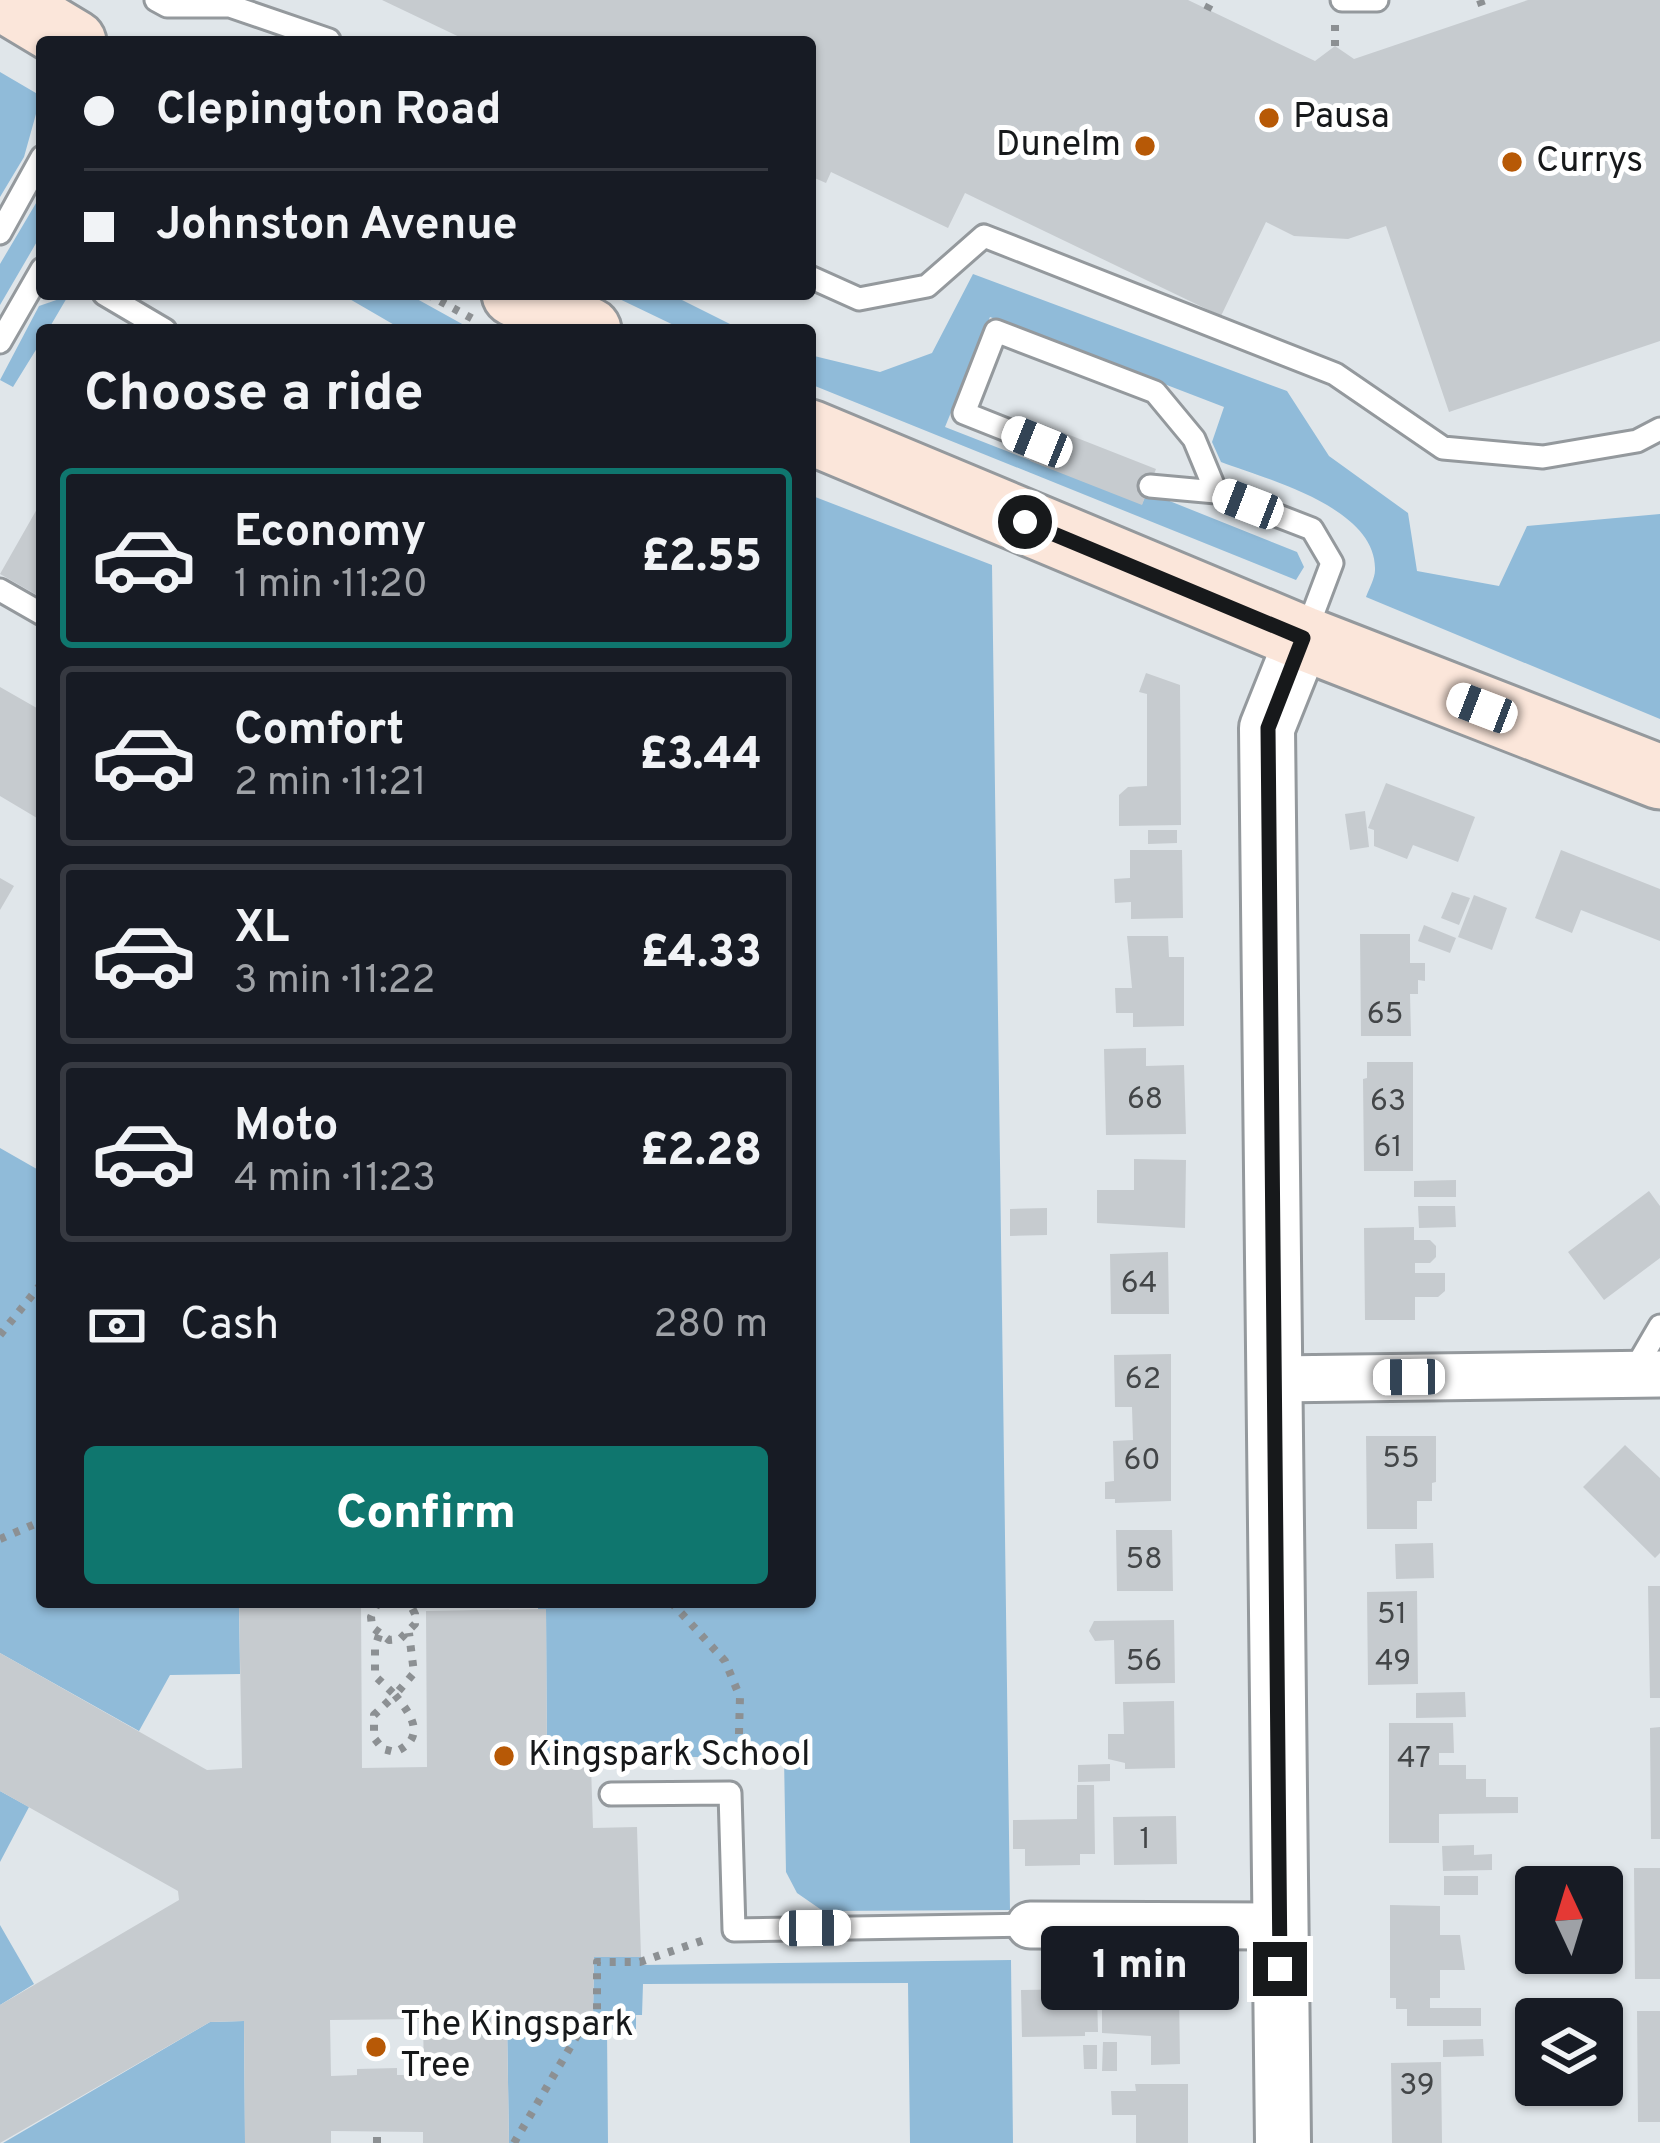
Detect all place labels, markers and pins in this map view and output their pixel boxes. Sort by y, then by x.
place label: Pausa [1293,95,1390,141]
marker: Pausa [1256,105,1282,131]
place label: Dunelm [996,123,1121,169]
marker: Dunelm [1132,133,1158,159]
place label: Currys [1536,139,1643,185]
marker: Currys [1499,149,1525,175]
place label: Kingspark School [528,1733,810,1779]
marker: Kingspark School [491,1743,517,1769]
place label: The Kingspark Tree [400,2003,634,2090]
marker: The Kingspark Tree [363,2034,389,2060]

